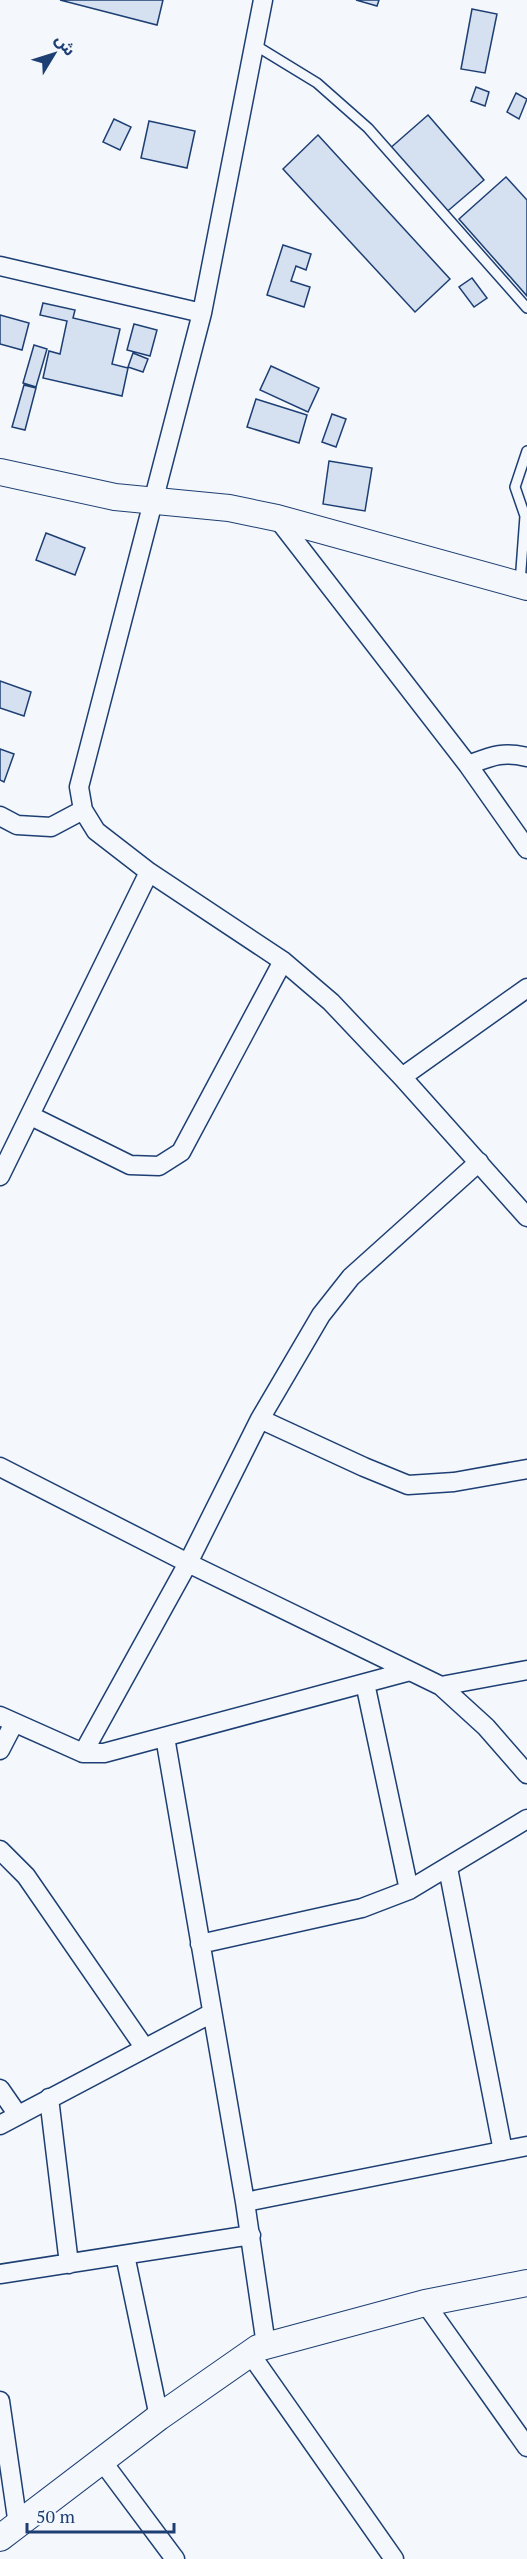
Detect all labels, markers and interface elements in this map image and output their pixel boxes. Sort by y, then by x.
north arrow [24,24,84,84]
text: ش [50,29,81,60]
scale bar [27,2496,174,2534]
text: 50 m [36,2504,76,2528]

